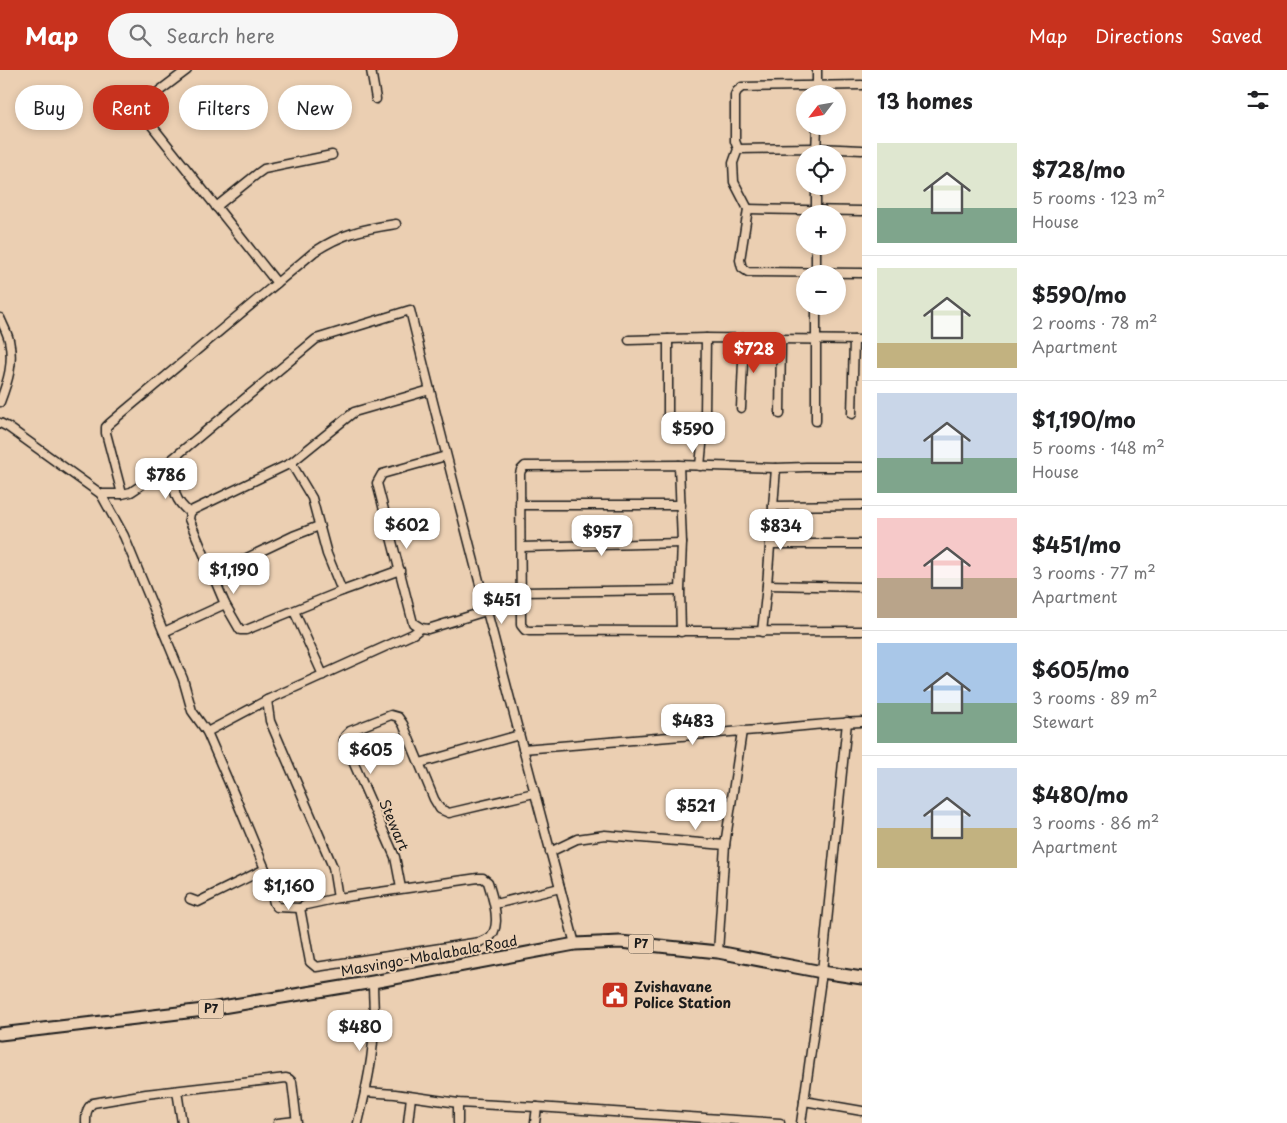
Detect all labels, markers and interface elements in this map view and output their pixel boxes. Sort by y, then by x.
search box [108,13,458,58]
text: Map [25,17,78,53]
icon: search [126,21,154,49]
text: Search here [166,21,275,49]
text: Map [1029,22,1067,49]
text: Directions [1095,22,1183,49]
text: Saved [1211,22,1262,49]
text: 13 homes [877,84,973,116]
chip: Buy [15,85,83,130]
chip: Rent [93,85,169,130]
chip: Filters [179,85,268,130]
chip: New [278,85,352,130]
north arrow [796,85,846,135]
map controls [796,85,846,315]
icon: filters [1244,86,1272,114]
button: locate [796,145,846,195]
text: $728/mo [1032,153,1125,185]
icon: home [917,163,977,223]
text: 5 rooms · 123 m² [1032,185,1165,209]
button: + [796,205,846,255]
text: House [1032,209,1079,233]
button: − [796,265,846,315]
text: $590/mo [1032,278,1126,310]
icon: home [917,288,977,348]
text: 2 rooms · 78 m² [1032,310,1158,334]
pin: $728 [724,332,784,374]
text: Apartment [1032,334,1117,358]
text: $728 [734,336,774,360]
text: $1,190/mo [1032,403,1136,435]
pin: $590 [663,412,723,454]
icon: home [917,413,977,473]
text: $590 [672,416,714,440]
text: 5 rooms · 148 m² [1032,435,1165,459]
pin: $786 [136,458,196,500]
text: House [1032,459,1079,483]
text: $786 [146,462,186,486]
pin: $602 [377,508,437,550]
pin: $834 [751,508,811,551]
text: $602 [385,512,429,536]
text: $834 [760,513,802,537]
pin: $957 [572,514,632,557]
text: $957 [583,519,621,543]
text: $451/mo [1032,528,1121,560]
icon: home [917,538,977,598]
pin: $1,190 [193,552,275,595]
text: $1,190 [210,557,259,581]
text: 3 rooms · 77 m² [1032,560,1156,584]
pin: $451 [472,582,532,625]
text: Apartment [1032,584,1117,608]
text: $451 [483,587,521,611]
text: $605/mo [1032,653,1129,685]
icon: home [917,663,977,723]
text: 3 rooms · 89 m² [1032,685,1157,709]
pin: $483 [663,704,723,746]
text: $483 [672,708,714,732]
text: Stewart [1032,709,1094,733]
pin: $605 [341,732,401,775]
text: $605 [349,737,393,761]
text: $480/mo [1032,778,1128,810]
pin: $521 [666,788,726,831]
icon: home [917,788,977,848]
text: $521 [677,793,715,817]
street label: Stewart [374,796,415,854]
text: 3 rooms · 86 m² [1032,810,1159,834]
text: Apartment [1032,834,1117,858]
pin: $1,160 [248,868,330,911]
text: $1,160 [264,873,314,897]
street label: Masvingo-Mbalabala Road [339,930,519,981]
road number: P7 [628,934,654,954]
place label: Zvishavane Police Station [634,976,731,1013]
public building icon: Zvishavane Police Station [600,980,630,1010]
road number: P7 [198,1000,224,1019]
pin: $480 [330,1010,390,1052]
text: $480 [338,1014,382,1038]

